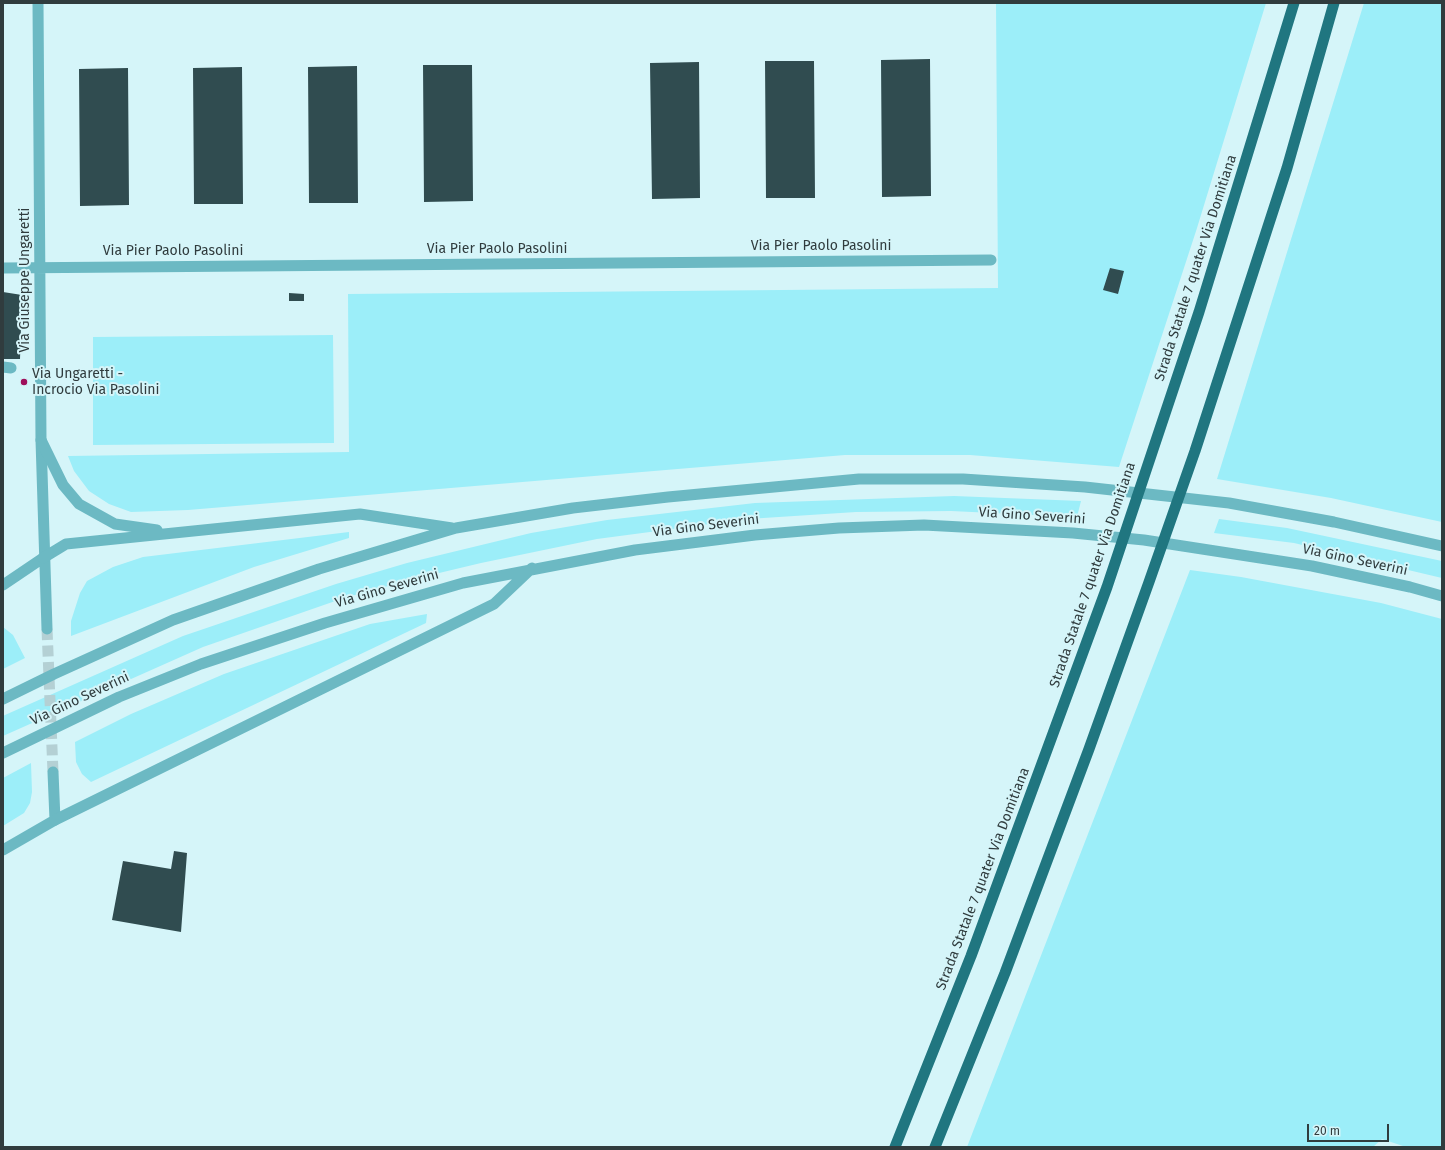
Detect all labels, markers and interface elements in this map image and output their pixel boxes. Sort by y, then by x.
street label: Strada Statale 7 quater Via Domitiana [1151,153,1241,383]
street label: Via Giuseppe Ungaretti [17,208,33,352]
street label: Via Pier Paolo Pasolini [751,238,891,254]
street label: Via Pier Paolo Pasolini [427,241,567,257]
street label: Via Pier Paolo Pasolini [103,243,243,259]
place label: Via Ungaretti - Incrocio Via Pasolini [32,366,160,398]
marker: Via Ungaretti - Incrocio Via Pasolini [19,377,29,387]
street label: Strada Statale 7 quater Via Domitiana [1046,460,1140,690]
street label: Via Gino Severini [978,504,1086,528]
street label: Via Gino Severini [652,511,760,541]
street label: Via Gino Severini [1301,541,1409,579]
street label: Via Gino Severini [333,566,441,612]
street label: Via Gino Severini [28,669,132,729]
street label: Strada Statale 7 quater Via Domitiana [933,765,1033,993]
scale bar [1309,1116,1391,1142]
text: 20 m [1314,1124,1340,1138]

